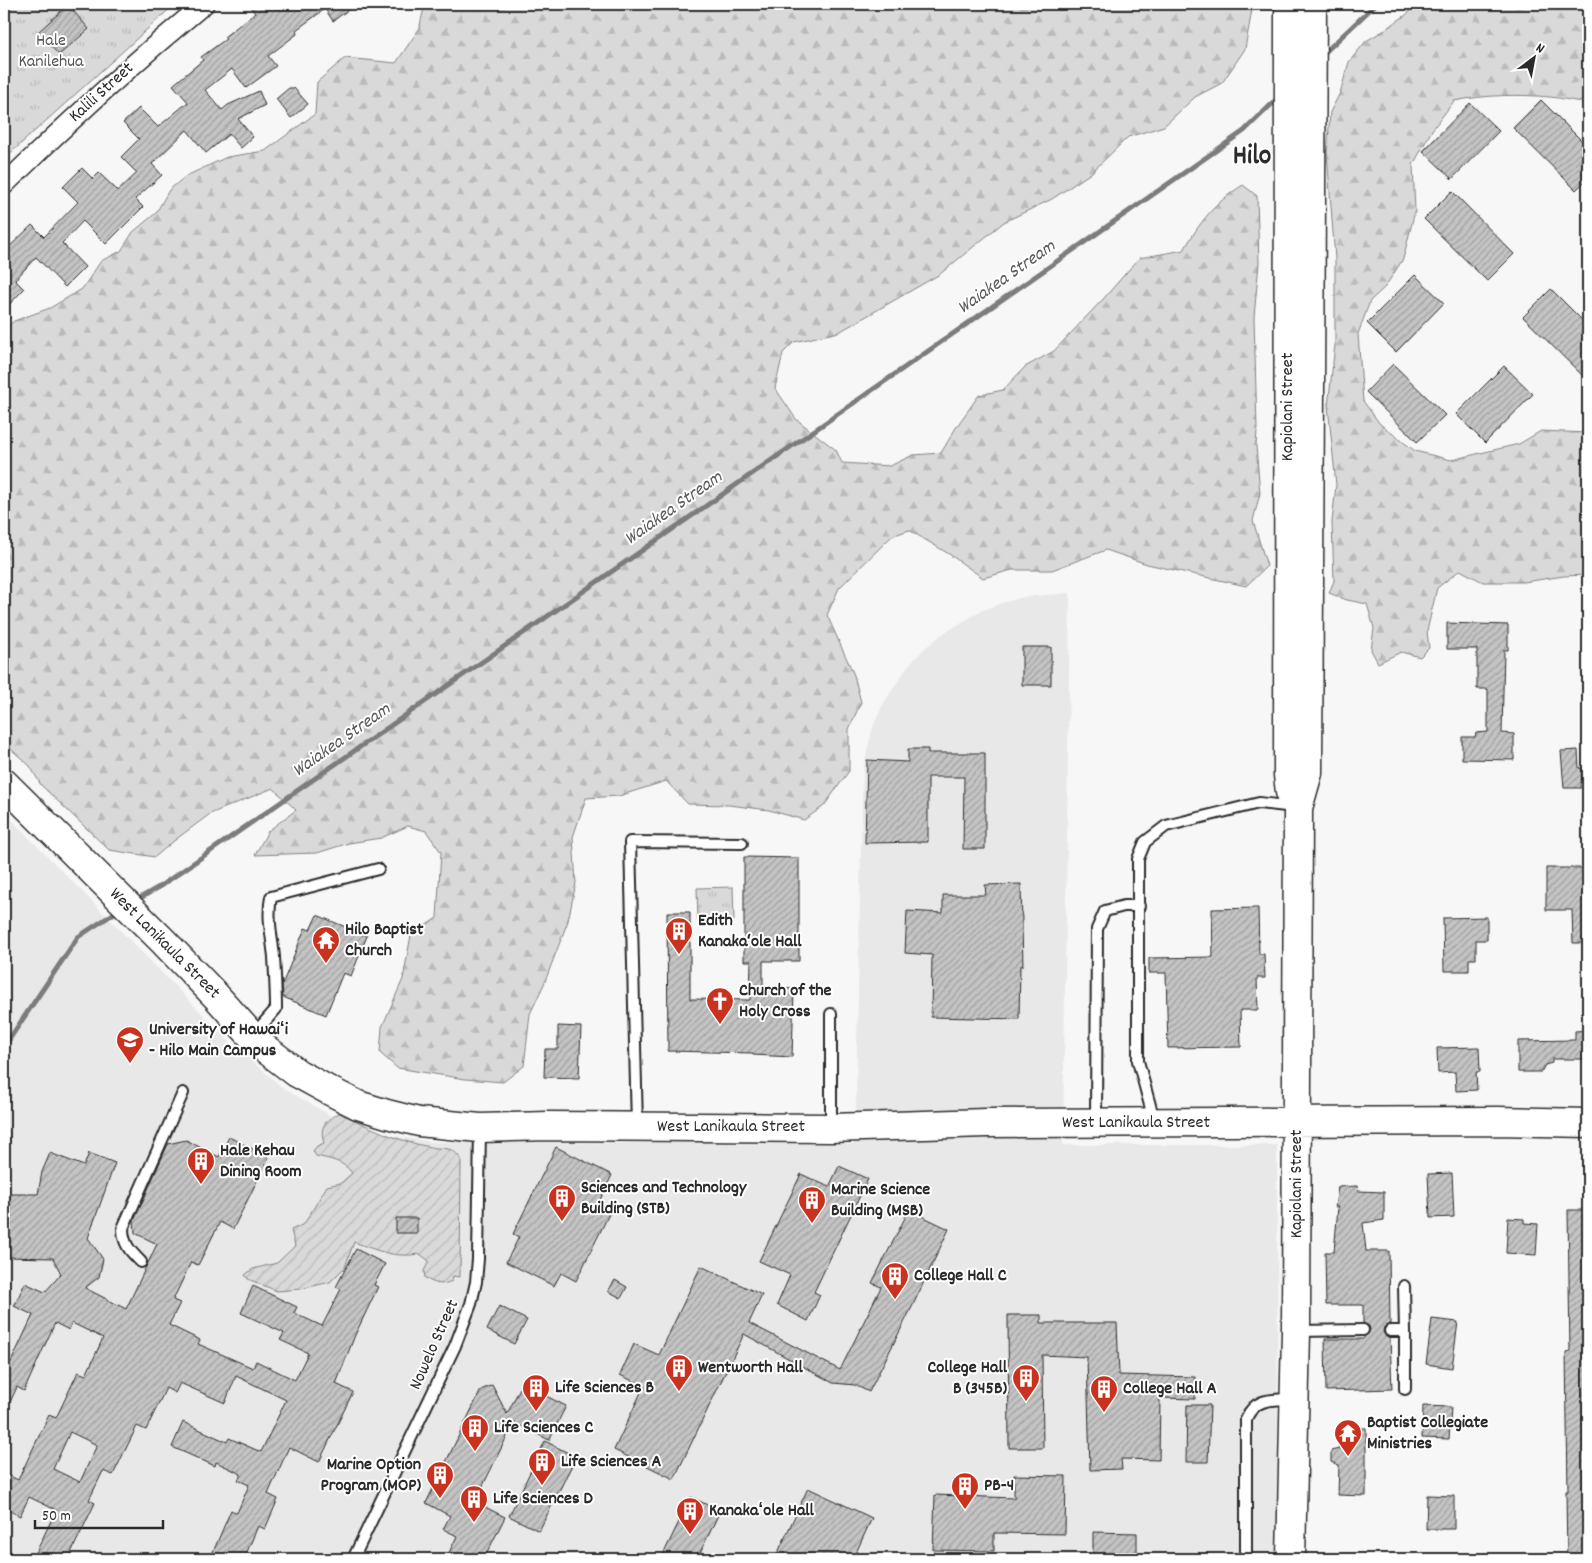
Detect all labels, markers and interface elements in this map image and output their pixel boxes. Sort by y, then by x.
park label: Hale Kanilehua [18,29,84,75]
north arrow [1510,32,1560,82]
text: N [1532,38,1548,59]
street label: Kalili Street [64,57,140,129]
district label: Hilo [1233,138,1271,178]
water label: Waiakea Stream [952,234,1062,322]
street label: Kapiolani Street [1276,352,1301,461]
water label: Waiakea Stream [619,465,729,553]
water label: Waiakea Stream [287,697,397,785]
street label: West Lanikaula Street [103,883,225,1005]
place label: Edith Kanaka‘ole Hall [698,909,802,955]
building icon: Edith Kanaka‘ole Hall [664,916,694,955]
place label: Hilo Baptist Church [345,918,424,964]
temple icon: Hilo Baptist Church [311,925,341,964]
place label: Church of the Holy Cross [739,979,832,1025]
church icon: Church of the Holy Cross [705,986,735,1025]
place label: University of Hawaiʻi - Hilo Main Campus [149,1018,289,1064]
school or university icon: University of Hawaiʻi - Hilo Main Campus [115,1025,145,1064]
street label: West Lanikaula Street [1062,1111,1210,1136]
street label: West Lanikaula Street [657,1115,805,1140]
street label: Kapiolani Street [1285,1129,1310,1238]
place label: Hale Kehau Dining Room [220,1139,302,1185]
building icon: Hale Kehau Dining Room [186,1146,216,1185]
place label: Sciences and Technology Building (STB) [581,1176,747,1222]
place label: Marine Science Building (MSB) [831,1178,930,1224]
building icon: Sciences and Technology Building (STB) [547,1183,577,1222]
building icon: Marine Science Building (MSB) [797,1185,827,1224]
building icon: College Hall C [880,1261,910,1300]
place label: College Hall C [914,1264,1007,1289]
street label: Nowelo Street [404,1295,466,1394]
building icon: Wentworth Hall [664,1353,694,1392]
place label: Wentworth Hall [698,1356,803,1381]
place label: College Hall B (345B) [927,1356,1008,1402]
building icon: College Hall B (345B) [1011,1363,1041,1402]
building icon: Life Sciences B [521,1373,551,1412]
building icon: College Hall A [1089,1374,1119,1413]
place label: Life Sciences B [555,1376,655,1401]
place label: College Hall A [1123,1377,1217,1402]
place label: Baptist Collegiate Ministries [1367,1411,1488,1457]
building icon: Life Sciences C [460,1413,490,1452]
place label: Life Sciences C [494,1416,594,1441]
temple icon: Baptist Collegiate Ministries [1333,1418,1363,1457]
building icon: Life Sciences A [527,1447,557,1486]
place label: Life Sciences A [561,1450,662,1475]
place label: Marine Option Program (MOP) [321,1453,421,1499]
building icon: Marine Option Program (MOP) [425,1460,455,1499]
building icon: PB-4 [950,1471,980,1510]
place label: PB-4 [984,1474,1014,1499]
building icon: Life Sciences D [459,1484,489,1523]
place label: Life Sciences D [493,1487,594,1512]
building icon: Kanakaʻole Hall [675,1496,705,1535]
scale bar [35,1498,162,1530]
place label: Kanakaʻole Hall [709,1499,815,1524]
text: 50 m [42,1506,71,1528]

